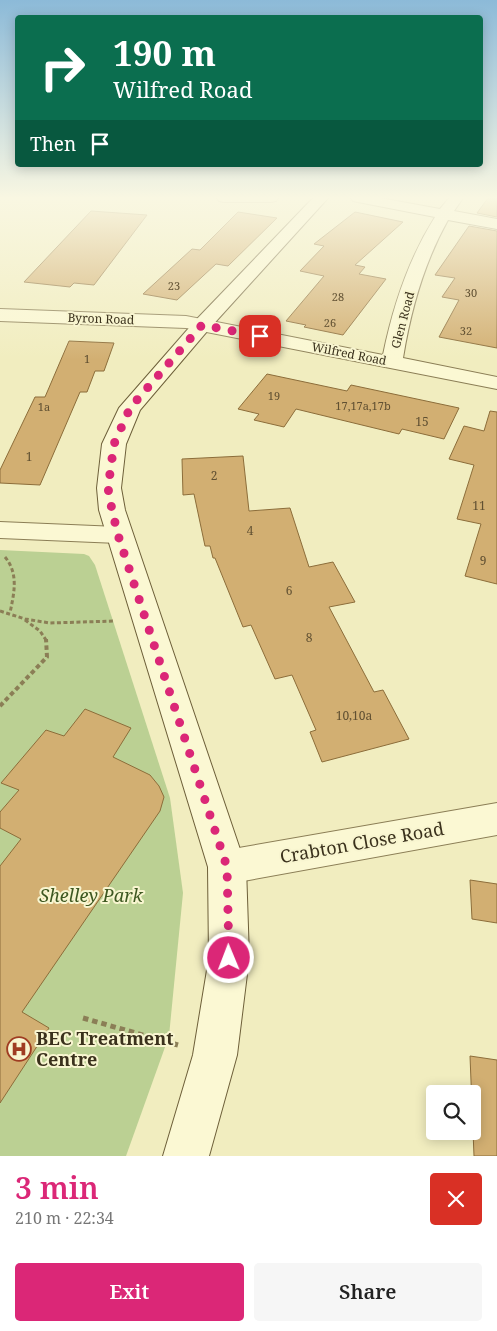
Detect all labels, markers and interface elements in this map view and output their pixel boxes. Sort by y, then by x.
text: 190 m [113,29,216,76]
icon: right [30,35,95,100]
text: Wilfred Road [113,74,252,104]
icon: arrive [86,130,114,158]
text: Then [30,131,76,157]
house number: 23 [168,278,180,293]
house number: 30 [465,285,477,300]
house number: 28 [332,289,344,304]
street label: Glen Road [387,289,418,350]
street label: Byron Road [67,309,135,328]
pin [239,315,281,357]
house number: 26 [324,315,336,330]
icon: arrive [246,322,274,350]
house number: 32 [460,323,472,338]
street label: Wilfred Road [310,338,389,369]
house number: 1 [84,351,90,366]
house number: 19 [268,388,280,403]
house number: 17,17a,17b [335,398,391,413]
house number: 1a [38,399,50,414]
house number: 15 [415,413,429,430]
house number: 1 [26,448,32,465]
house number: 2 [211,467,217,484]
house number: 11 [472,497,486,514]
house number: 4 [247,522,254,539]
house number: 9 [480,552,486,569]
house number: 6 [286,582,293,599]
house number: 8 [306,629,313,646]
house number: 10,10a [336,707,373,724]
street label: Crabton Close Road [278,816,446,868]
park label: Shelley Park [39,883,144,907]
position arrow [202,931,254,983]
place label: BEC Treatment Centre [36,1026,173,1071]
hospital icon: BEC Treatment Centre [6,1036,32,1062]
map controls [426,1085,481,1140]
button: search [426,1085,481,1140]
text: 3 min [15,1167,99,1208]
button: close [430,1173,482,1225]
text: 210 m · 22:34 [15,1207,114,1229]
button: Exit [15,1263,244,1321]
button: Share [254,1263,482,1321]

